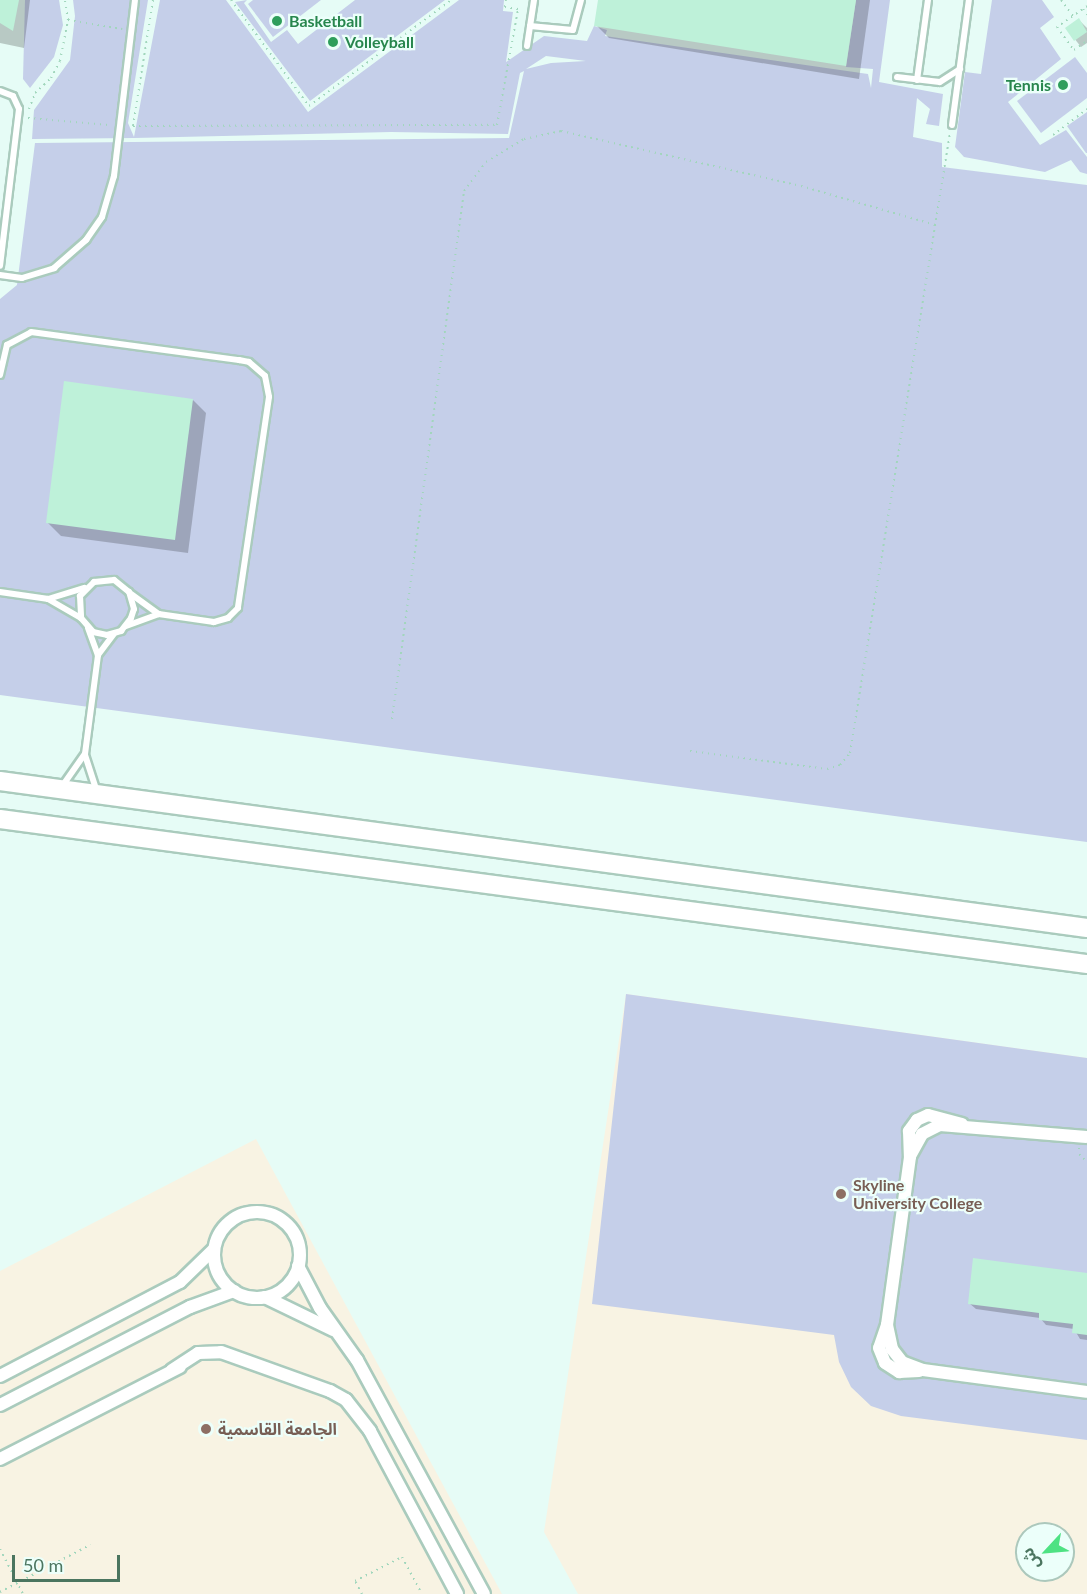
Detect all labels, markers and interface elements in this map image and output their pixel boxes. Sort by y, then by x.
place label: Basketball [289,11,362,31]
marker: Basketball [270,14,284,28]
place label: Volleyball [345,32,414,52]
marker: Volleyball [326,35,340,49]
place label: Tennis [1006,75,1051,95]
marker: Tennis [1056,78,1070,92]
place label: Skyline University College [853,1175,983,1213]
marker: Skyline University College [834,1187,848,1201]
place label: الجامعة القاسمية [218,1419,337,1439]
marker: الجامعة القاسمية [199,1422,213,1436]
north arrow [1015,1522,1075,1582]
scale bar [15,1543,123,1581]
text: ش [1017,1545,1044,1573]
text: 50 m [23,1554,63,1576]

